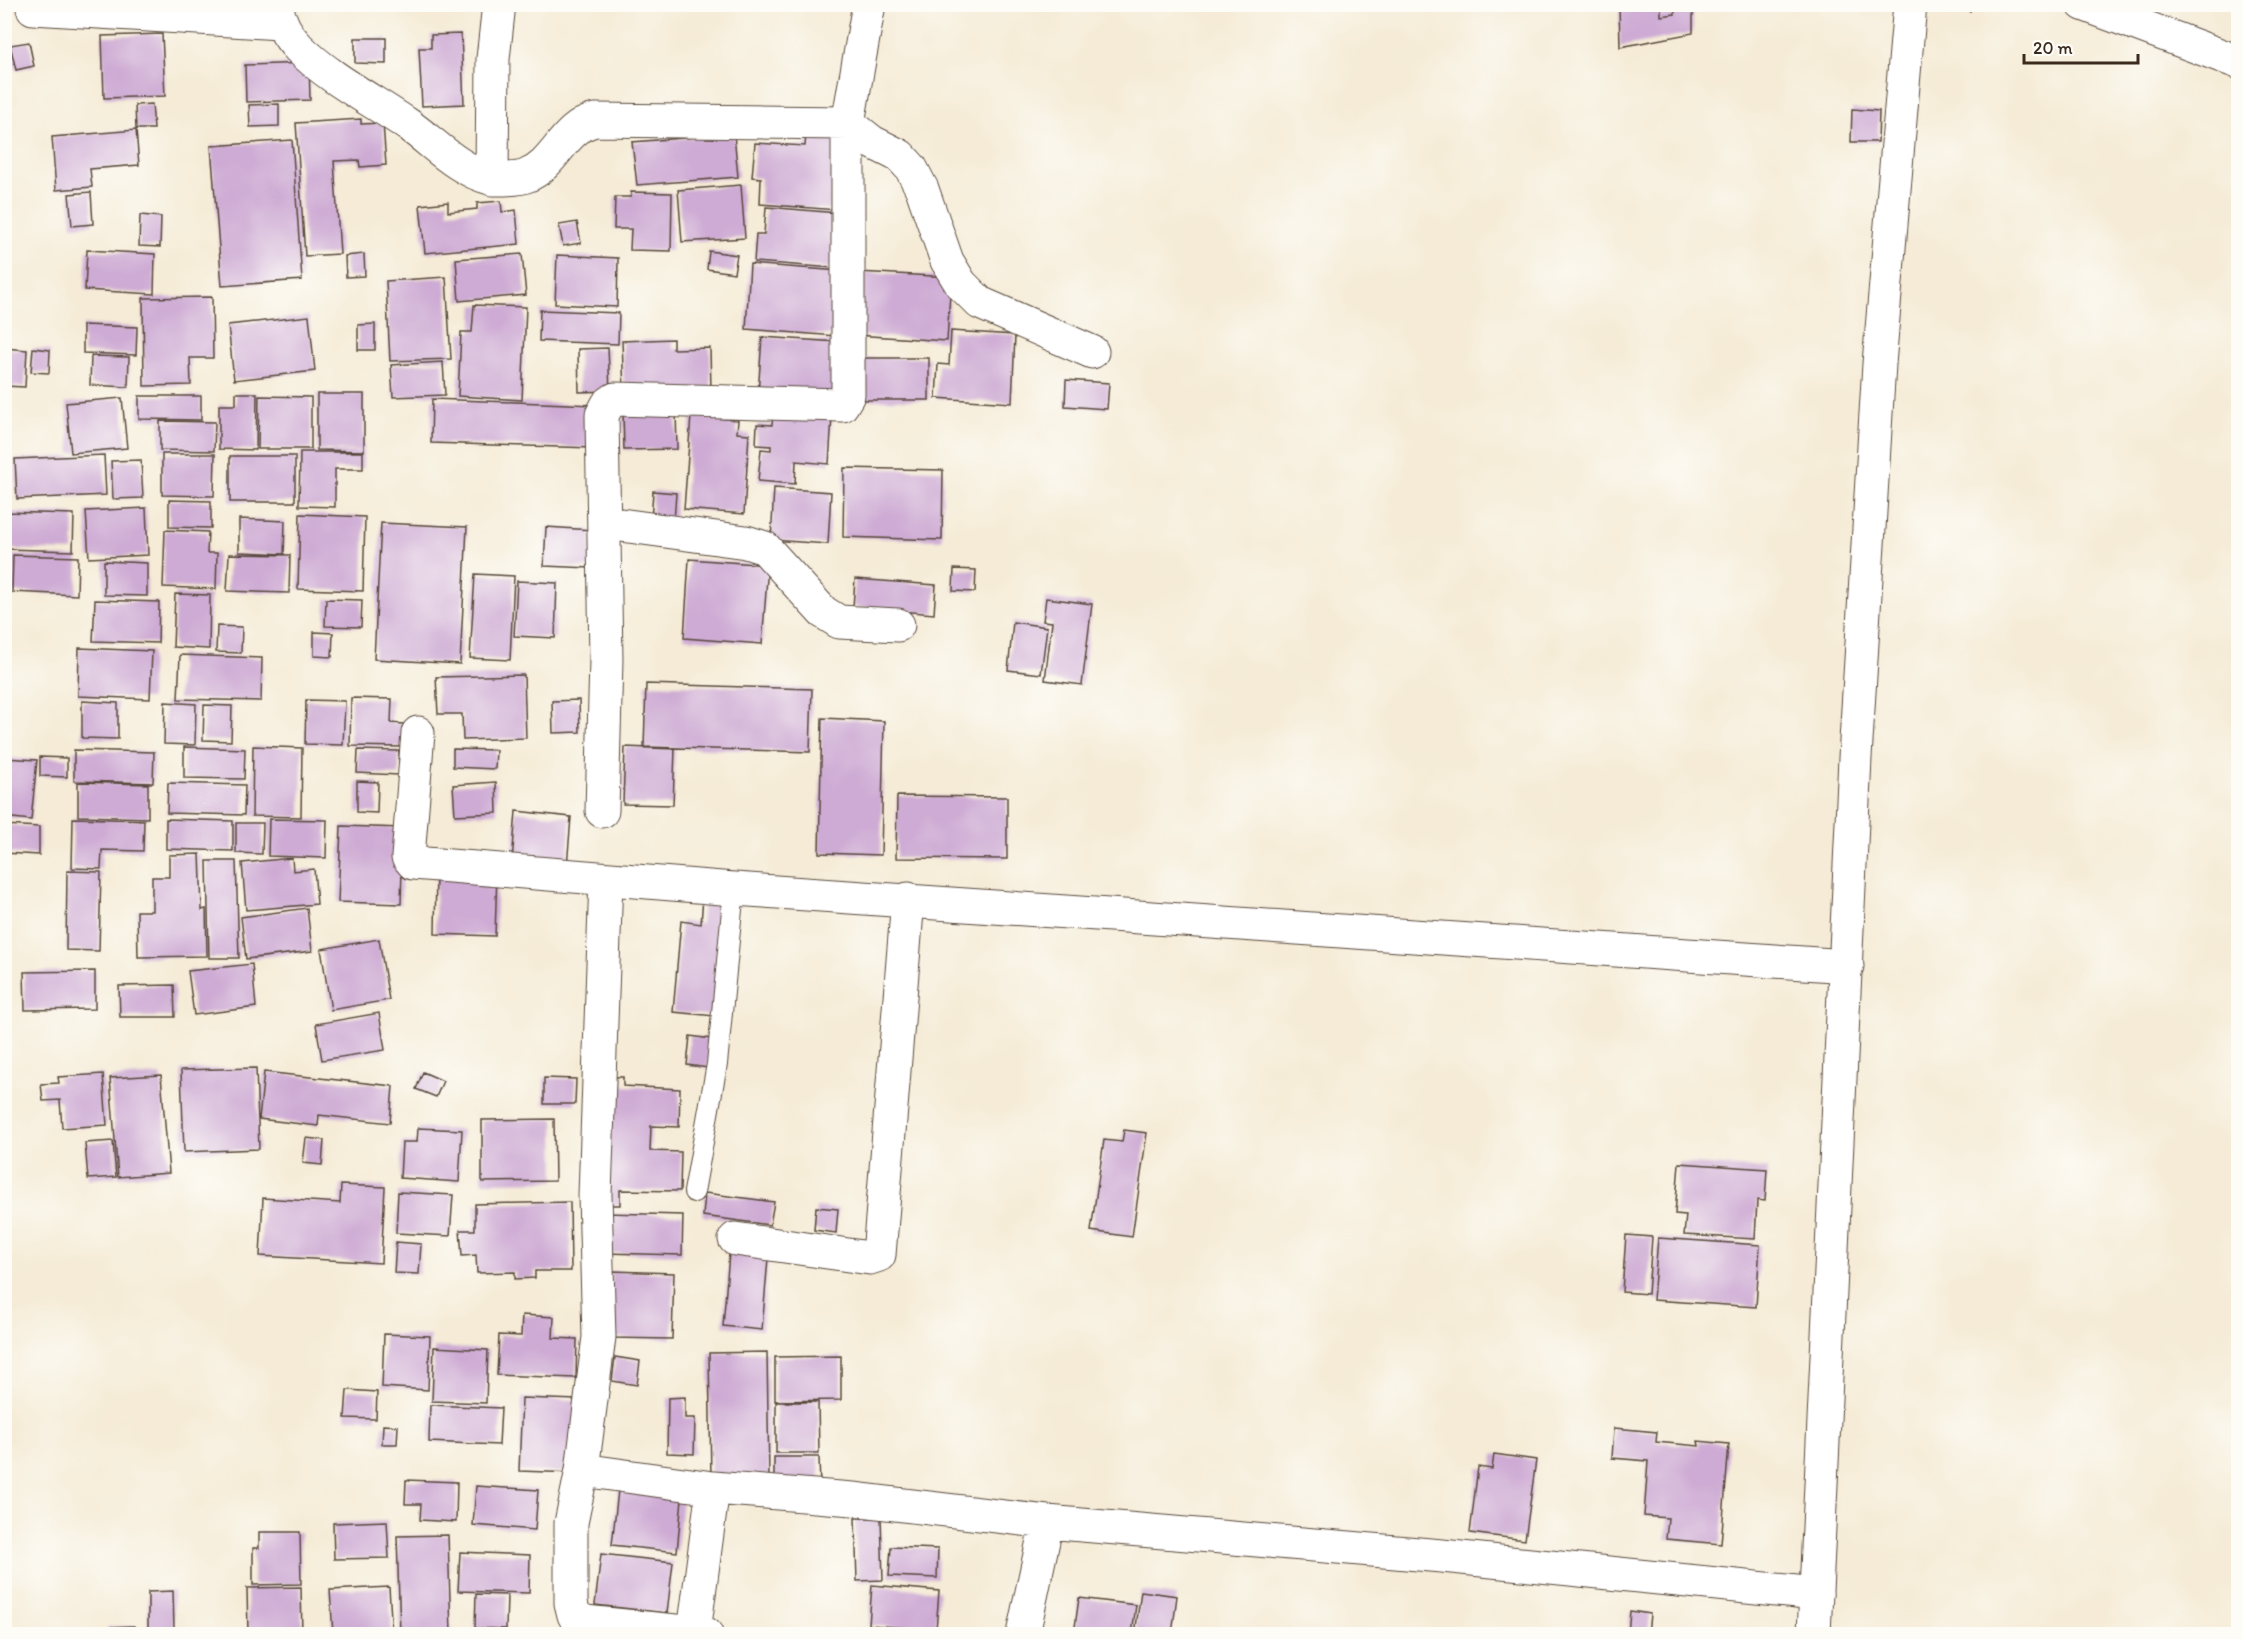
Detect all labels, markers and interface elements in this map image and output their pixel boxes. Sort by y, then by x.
scale bar [2024,27,2138,65]
text: 20 m [2033,37,2073,59]

